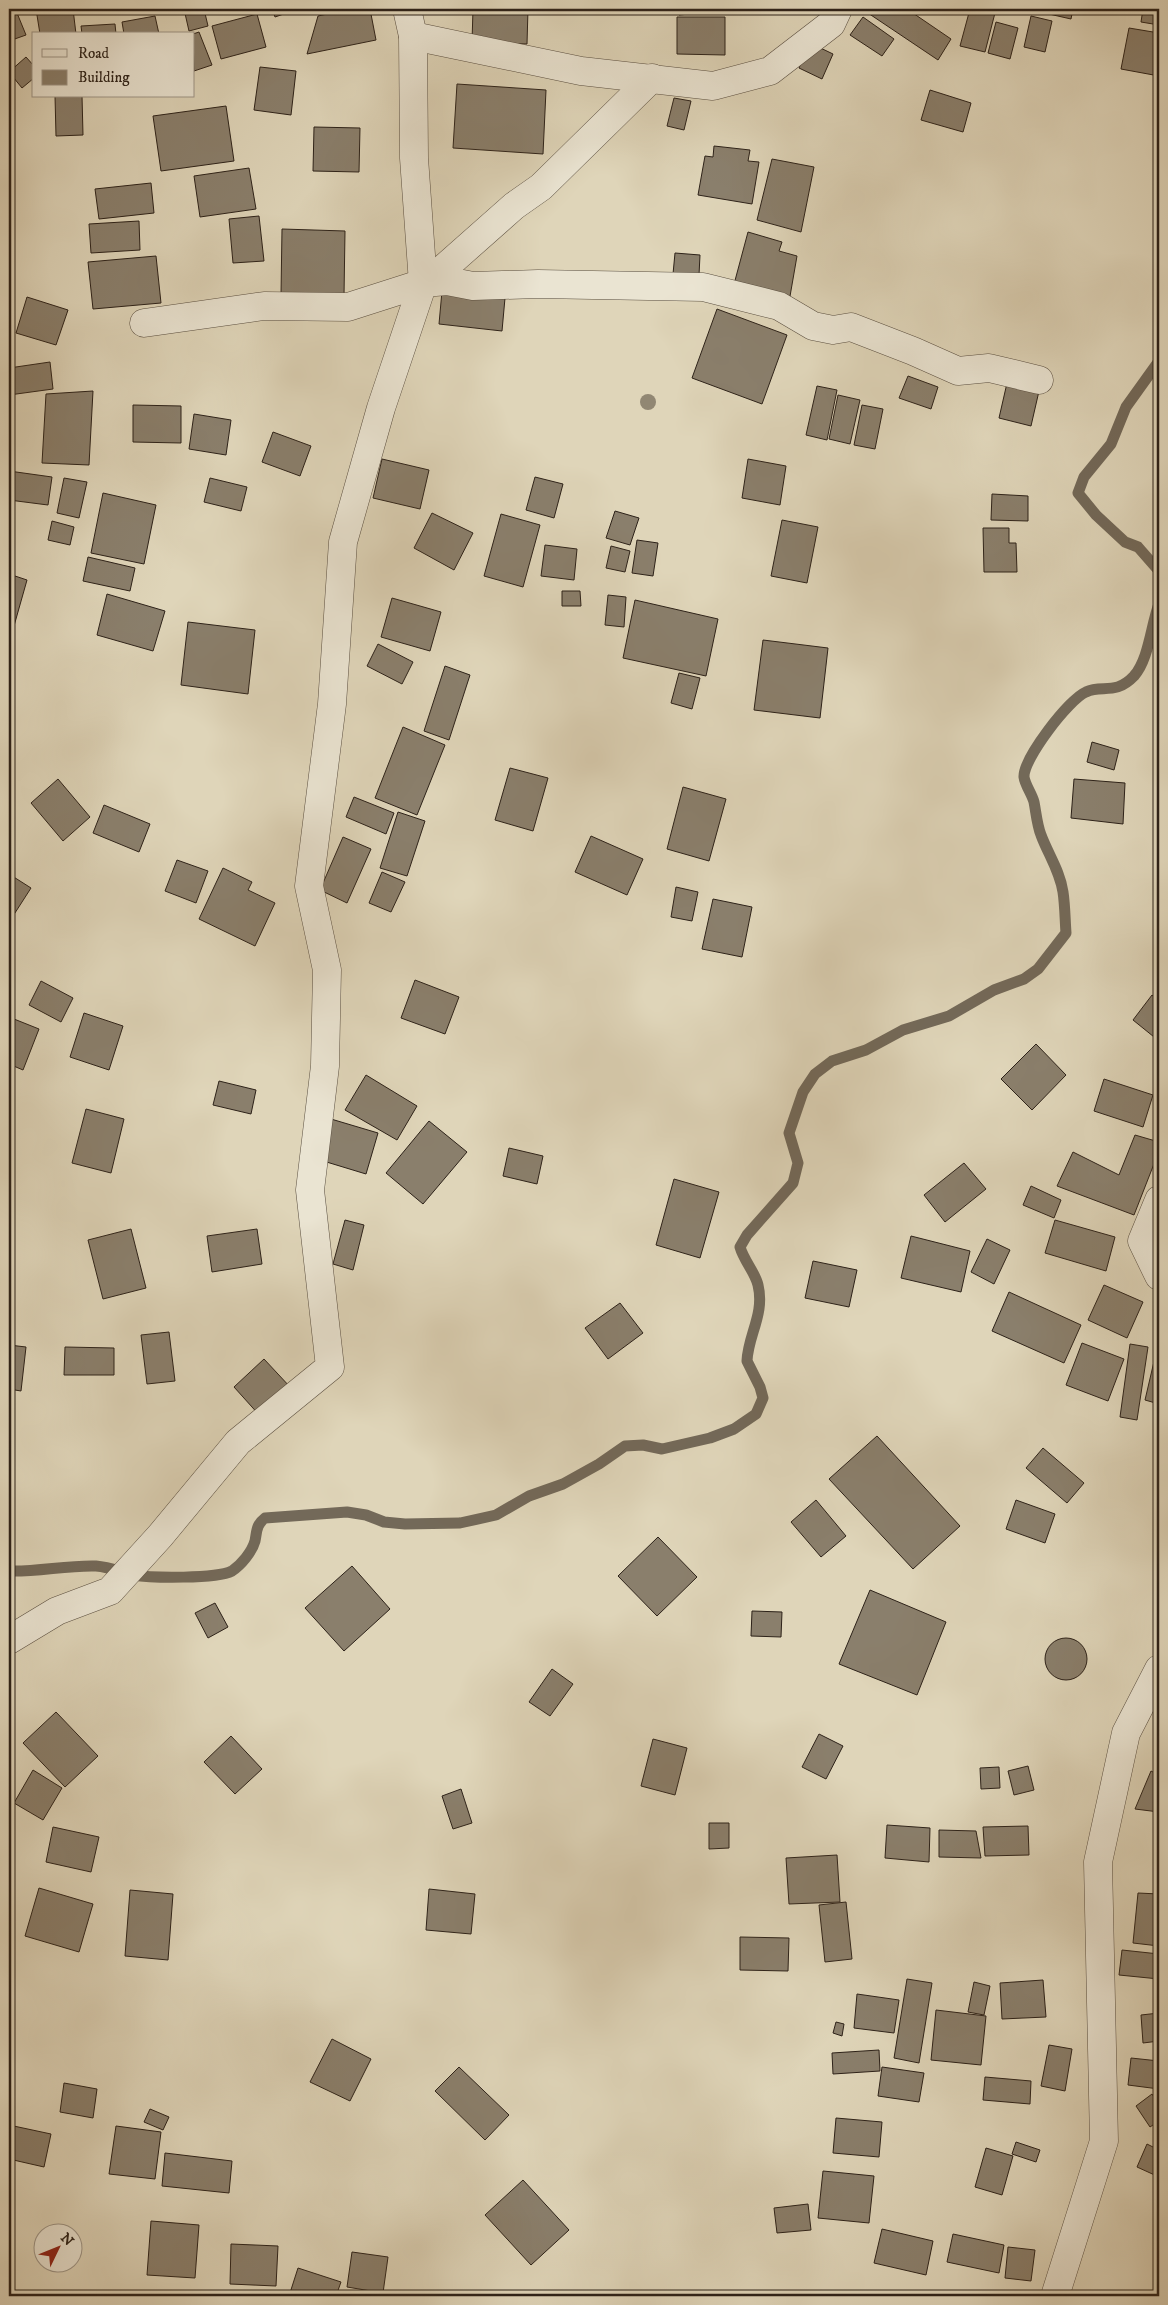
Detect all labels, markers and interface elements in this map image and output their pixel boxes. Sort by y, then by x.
legend [32,32,195,98]
text: Road [78,44,110,63]
text: Building [78,68,130,87]
north arrow [32,2222,82,2272]
text: N [56,2229,78,2251]

